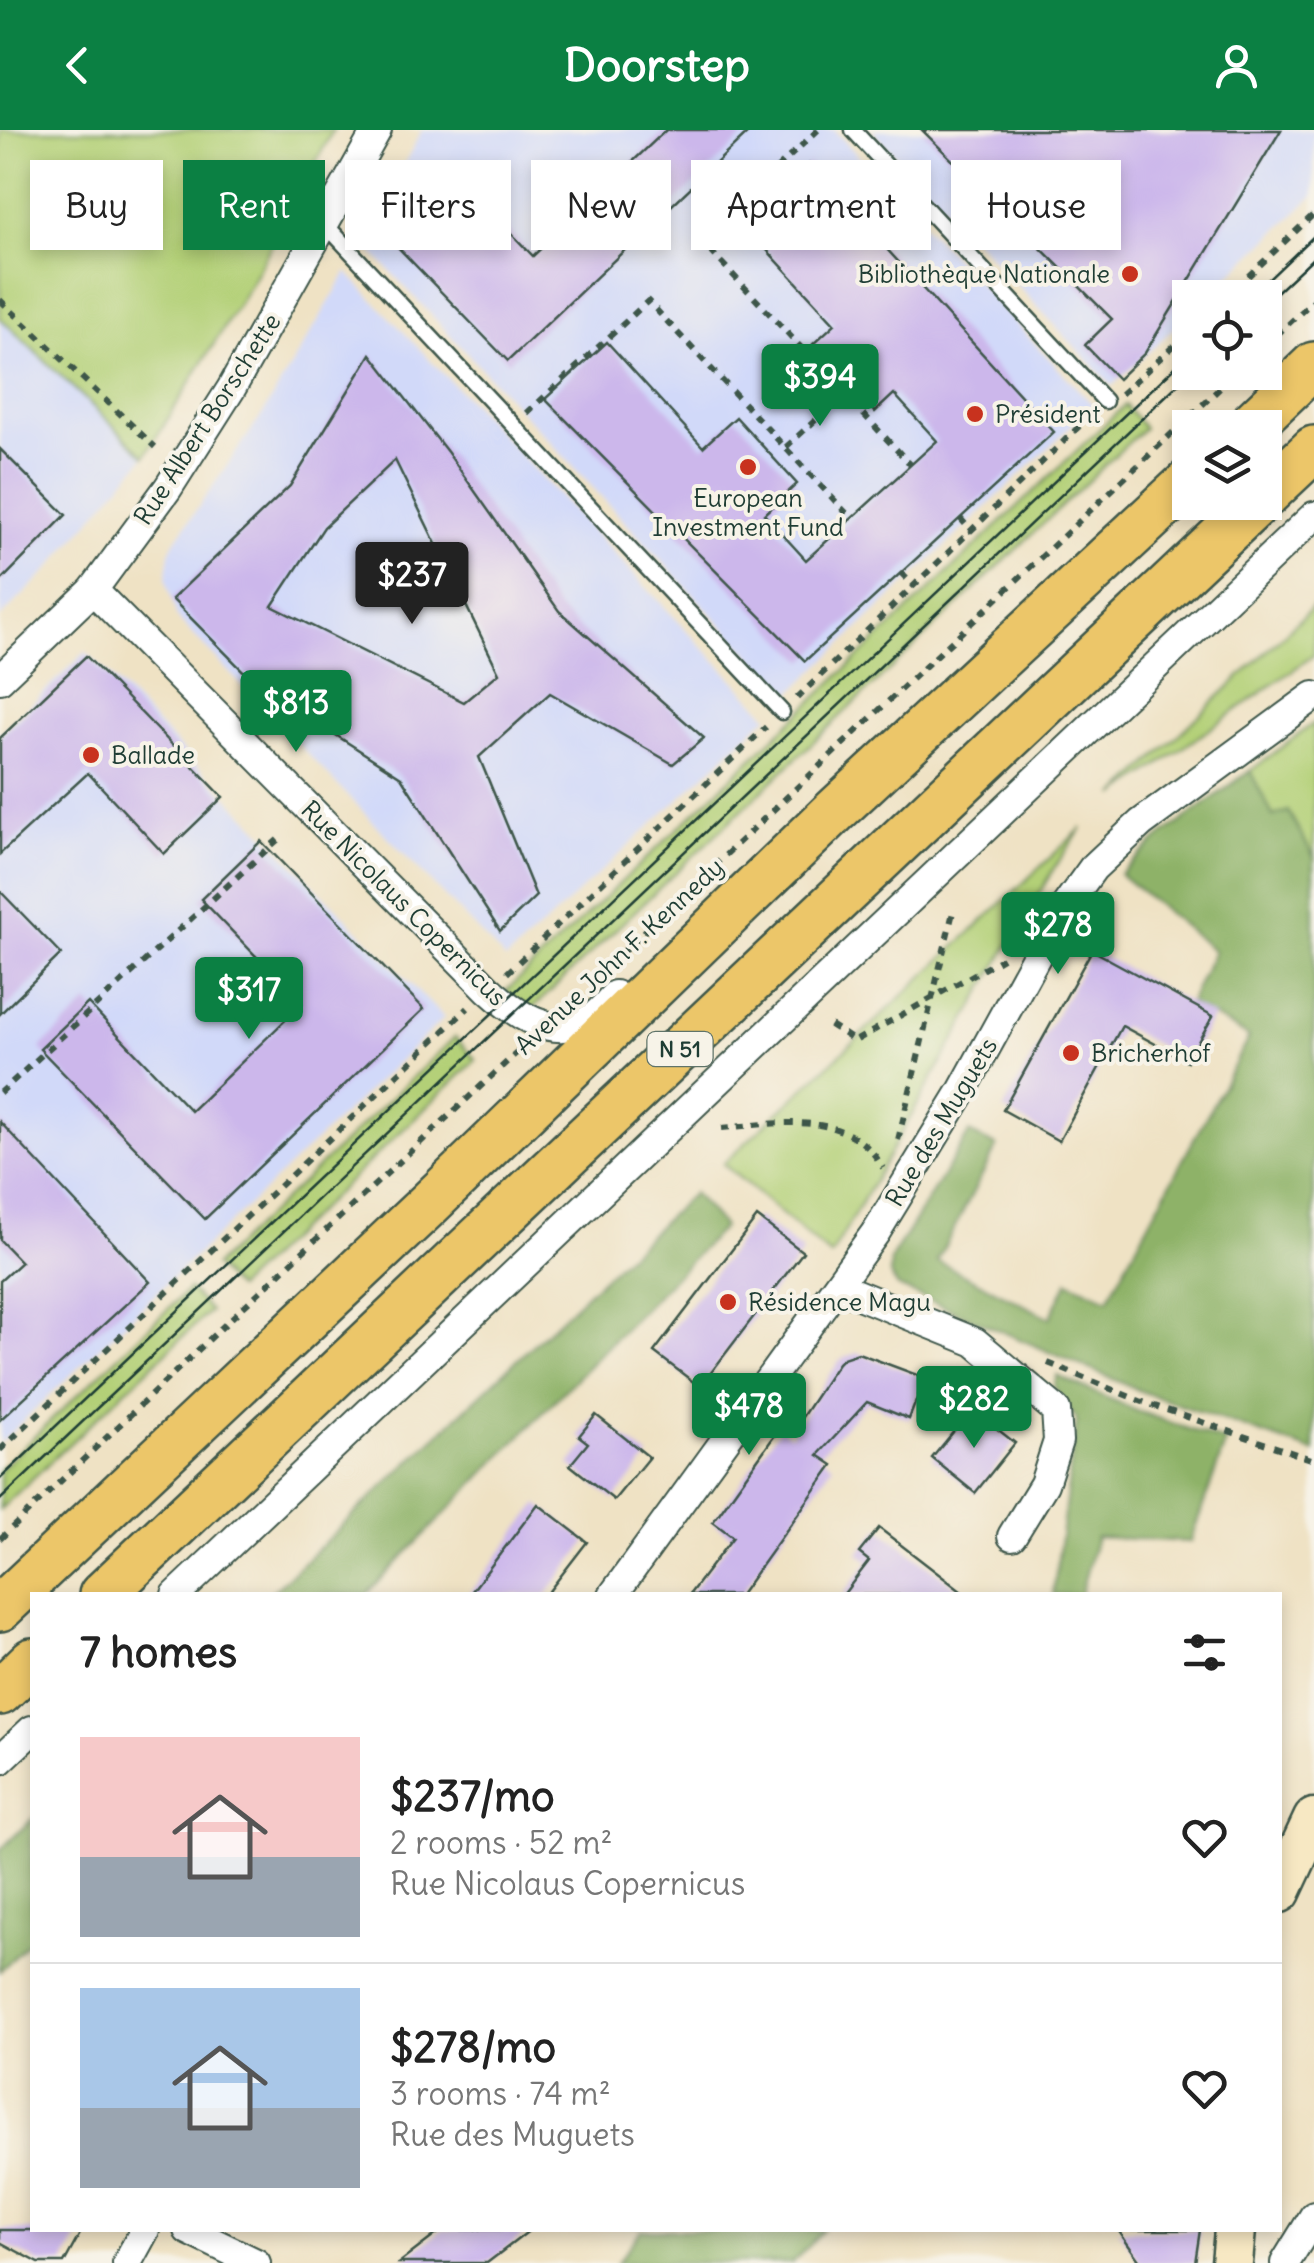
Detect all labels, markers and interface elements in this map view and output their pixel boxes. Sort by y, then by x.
text: Doorstep [564,37,750,93]
icon: back [50,38,105,93]
icon: person [1209,38,1264,93]
chip: Buy [30,160,163,250]
chip: Rent [183,160,325,250]
chip: Filters [345,160,511,250]
chip: New [531,160,671,250]
chip: Apartment [691,160,931,250]
chip: House [951,160,1121,250]
place label: Bibliothèque Nationale [858,258,1110,290]
marker: Bibliothèque Nationale [1119,263,1141,285]
map controls [1172,280,1282,520]
button: locate [1172,280,1282,390]
street label: Rue Albert Borschette [127,307,287,531]
pin: $394 [761,344,879,429]
text: $394 [784,356,856,397]
place label: Président [995,398,1101,430]
marker: Président [964,403,986,425]
button: layers [1172,410,1282,520]
marker: European Investment Fund [737,456,759,478]
place label: European Investment Fund [652,482,844,543]
pin: $237 [353,542,471,627]
text: $237 [377,554,447,595]
pin: $813 [237,670,355,755]
text: $813 [262,682,330,723]
place label: Ballade [111,739,195,771]
marker: Ballade [80,744,102,766]
street label: Rue Nicolaus Copernicus [295,794,513,1012]
street label: Avenue John F. Kennedy [508,851,730,1061]
pin: $278 [999,892,1117,977]
text: $278 [1023,904,1093,945]
pin: $317 [190,957,308,1042]
text: $317 [217,969,281,1010]
road number: N 51 [648,1032,712,1066]
street label: Rue des Muguets [878,1032,1004,1212]
place label: Bricherhof [1091,1037,1211,1069]
marker: Bricherhof [1060,1042,1082,1064]
place label: Résidence Magu [748,1286,931,1318]
marker: Résidence Magu [717,1291,739,1313]
pin: $282 [915,1366,1033,1451]
pin: $478 [690,1373,808,1458]
text: $282 [938,1378,1010,1419]
text: $478 [714,1385,784,1426]
icon: filters [1177,1625,1232,1680]
text: 7 homes [80,1626,237,1678]
text: $237/mo [390,1770,555,1822]
icon: home [160,1777,280,1897]
icon: heart [1177,1810,1232,1865]
text: 2 rooms · 52 m² [390,1822,612,1863]
text: Rue Nicolaus Copernicus [390,1863,745,1904]
text: $278/mo [390,2021,556,2073]
icon: home [160,2028,280,2148]
icon: heart [1177,2061,1232,2116]
text: 3 rooms · 74 m² [390,2073,611,2114]
text: Rue des Muguets [390,2114,635,2155]

